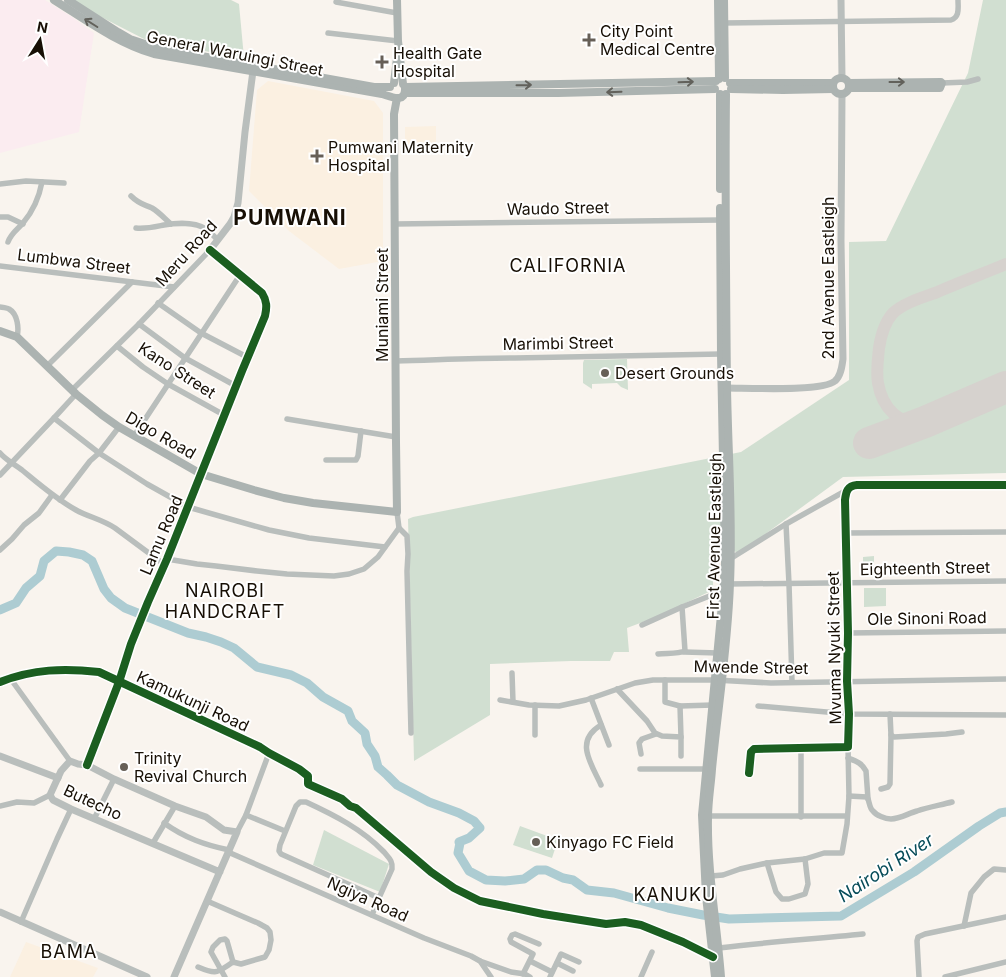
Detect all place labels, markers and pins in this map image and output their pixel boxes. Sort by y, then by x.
place label: City Point Medical Centre [600,21,715,59]
marker: City Point Medical Centre [582,33,596,47]
place label: Health Gate Hospital [393,43,482,81]
marker: Health Gate Hospital [375,55,389,69]
place label: Pumwani Maternity Hospital [328,137,474,175]
marker: Pumwani Maternity Hospital [310,149,324,163]
place label: Desert Grounds [615,363,734,383]
marker: Desert Grounds [599,367,611,379]
place label: Trinity Revival Church [134,748,247,786]
marker: Trinity Revival Church [118,761,130,773]
place label: Kinyago FC Field [546,832,674,852]
marker: Kinyago FC Field [530,836,542,848]

